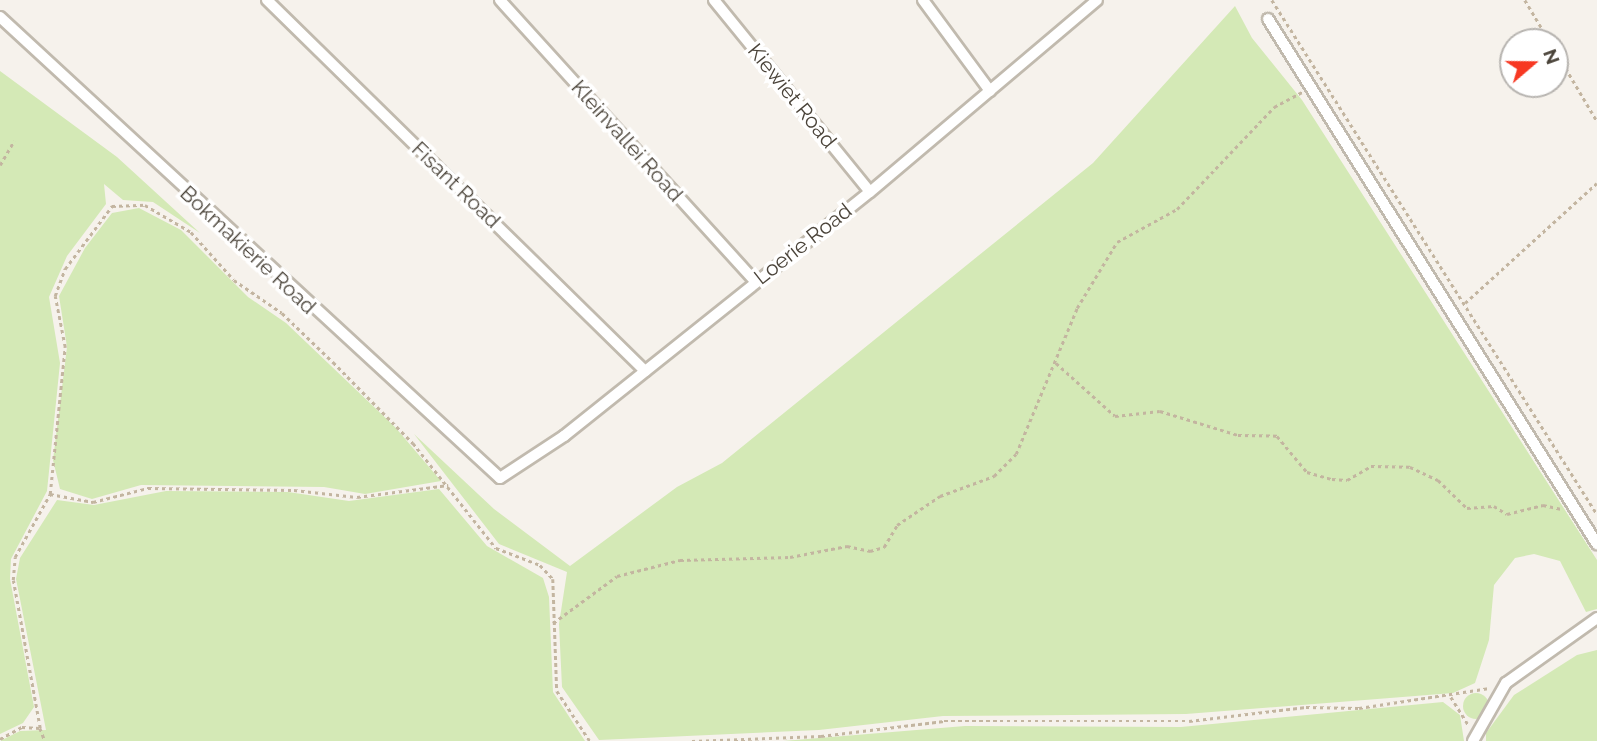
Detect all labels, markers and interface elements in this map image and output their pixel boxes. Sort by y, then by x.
north arrow [1499,28,1569,98]
street label: Kiewiet Road [742,39,842,153]
text: N [1539,46,1565,67]
street label: Kleinvallei Road [566,75,688,207]
street label: Fisant Road [406,137,506,233]
street label: Bokmakierie Road [175,181,321,319]
street label: Loerie Road [749,198,857,290]

